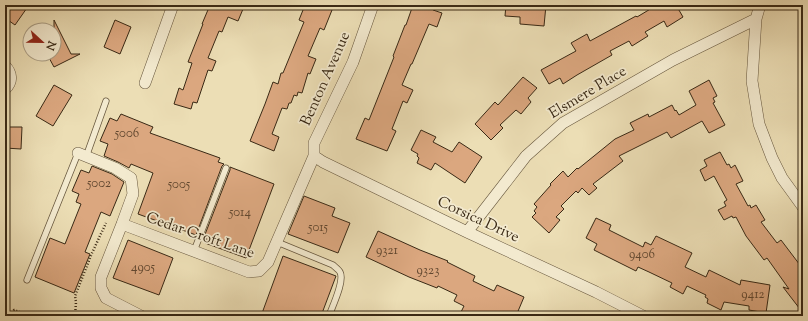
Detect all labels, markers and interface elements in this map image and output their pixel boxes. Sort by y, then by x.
north arrow [22,22,62,62]
street label: Benton Avenue [296,29,356,129]
text: N [41,37,60,53]
street label: Elsmere Place [545,62,631,124]
house number: 5006 [114,125,139,143]
house number: 5002 [86,175,111,193]
house number: 5005 [167,176,191,194]
street label: Corsica Drive [433,192,523,248]
house number: 5014 [228,204,252,222]
street label: Cedar Croft Lane [143,208,257,264]
house number: 5015 [307,219,329,237]
house number: 9321 [376,242,399,260]
house number: 9406 [629,246,655,264]
house number: 4905 [131,259,156,277]
house number: 9323 [417,262,439,280]
house number: 9412 [741,286,765,304]

